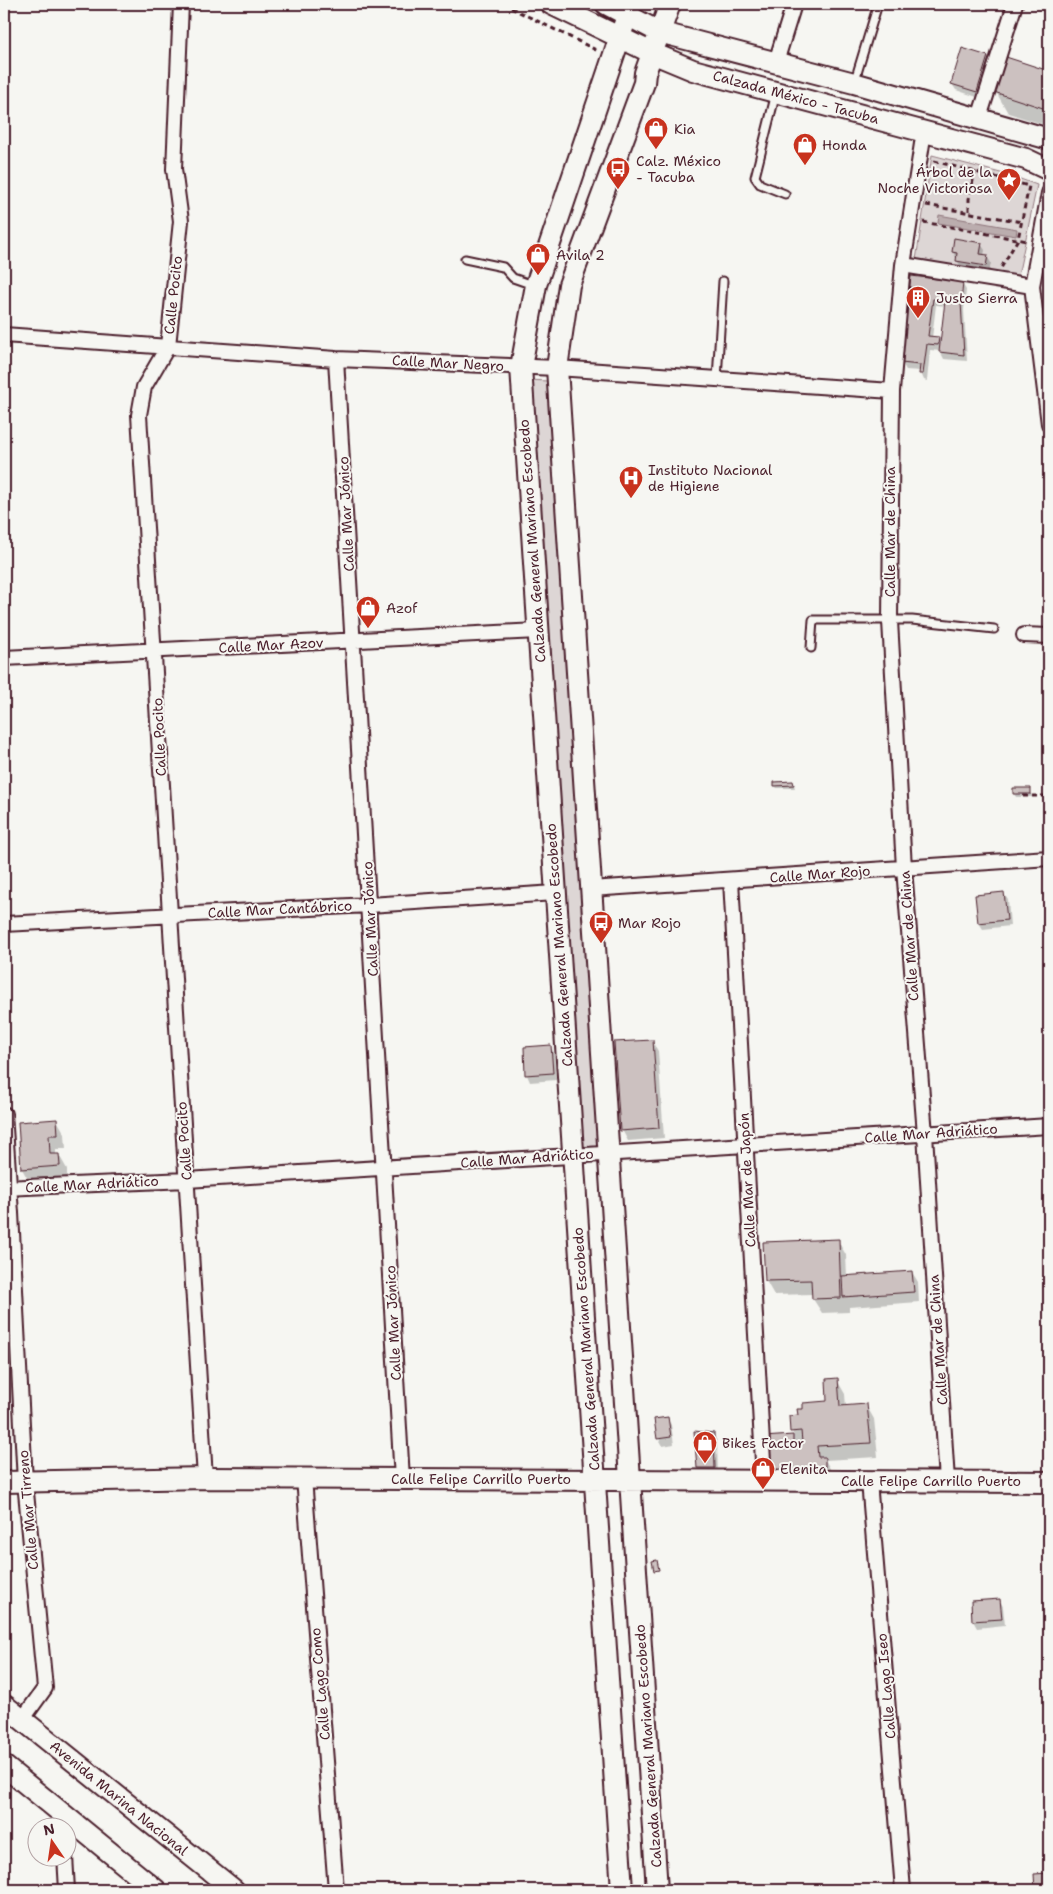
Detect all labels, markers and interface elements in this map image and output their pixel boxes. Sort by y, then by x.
street label: Calzada México - Tacuba [711,66,881,128]
shop icon: Kia [643,116,669,150]
place label: Kia [674,120,696,138]
shop icon: Honda [792,132,818,166]
place label: Honda [822,136,867,154]
place label: Calz. México - Tacuba [636,152,721,186]
bus stop icon: Calz. México - Tacuba [605,156,631,190]
place label: Árbol de la Noche Victoriosa [877,163,992,197]
place icon: Árbol de la Noche Victoriosa [996,167,1022,201]
shop icon: Avila 2 [525,242,551,276]
place label: Avila 2 [556,246,605,264]
street label: Calle Pocito [160,255,186,335]
building icon: Justo Sierra [905,285,931,319]
place label: Justo Sierra [936,289,1018,307]
street label: Calle Mar Negro [391,351,505,375]
street label: Calzada General Mariano Escobedo [515,419,549,663]
street label: Calle Mar Jónico [334,456,358,572]
place label: Instituto Nacional de Higiene [648,461,773,495]
hospital icon: Instituto Nacional de Higiene [618,465,644,499]
street label: Calle Mar de China [881,466,899,597]
shop icon: Azof [355,595,381,629]
place label: Azof [386,599,418,617]
street label: Calle Mar Azov [218,633,324,657]
street label: Calle Pocito [148,697,170,777]
street label: Calzada General Mariano Escobedo [542,823,576,1067]
street label: Calle Mar Jónico [358,861,382,977]
street label: Calle Mar Rojo [769,861,871,887]
street label: Calle Mar de China [895,870,923,1002]
street label: Calle Mar Cantábrico [207,896,353,922]
bus stop icon: Mar Rojo [588,910,614,944]
place label: Mar Rojo [618,914,681,932]
street label: Calle Pocito [172,1101,196,1181]
street label: Calle Mar de Japón [734,1112,760,1248]
street label: Calle Mar Adriático [864,1119,998,1147]
street label: Calle Mar Adriático [460,1144,594,1172]
street label: Calle Mar Adriático [25,1172,159,1196]
street label: Calzada General Mariano Escobedo [569,1227,603,1471]
street label: Calle Mar Jónico [381,1265,405,1381]
street label: Calle Mar de China [924,1274,952,1406]
shop icon: Bikes Factor [692,1430,718,1464]
place label: Bikes Factor [722,1434,804,1452]
street label: Calle Mar Tirreno [14,1449,42,1571]
shop icon: Elenita [750,1456,776,1490]
place label: Elenita [780,1460,827,1478]
street label: Calle Felipe Carrillo Puerto [391,1470,571,1488]
street label: Calle Felipe Carrillo Puerto [841,1472,1021,1490]
street label: Calzada General Mariano Escobedo [631,1624,665,1868]
street label: Calle Lago Como [306,1627,334,1741]
street label: Calle Lago Iseo [872,1632,900,1740]
street label: Avenida Marina Nacional [47,1737,191,1859]
north arrow [28,1816,78,1866]

